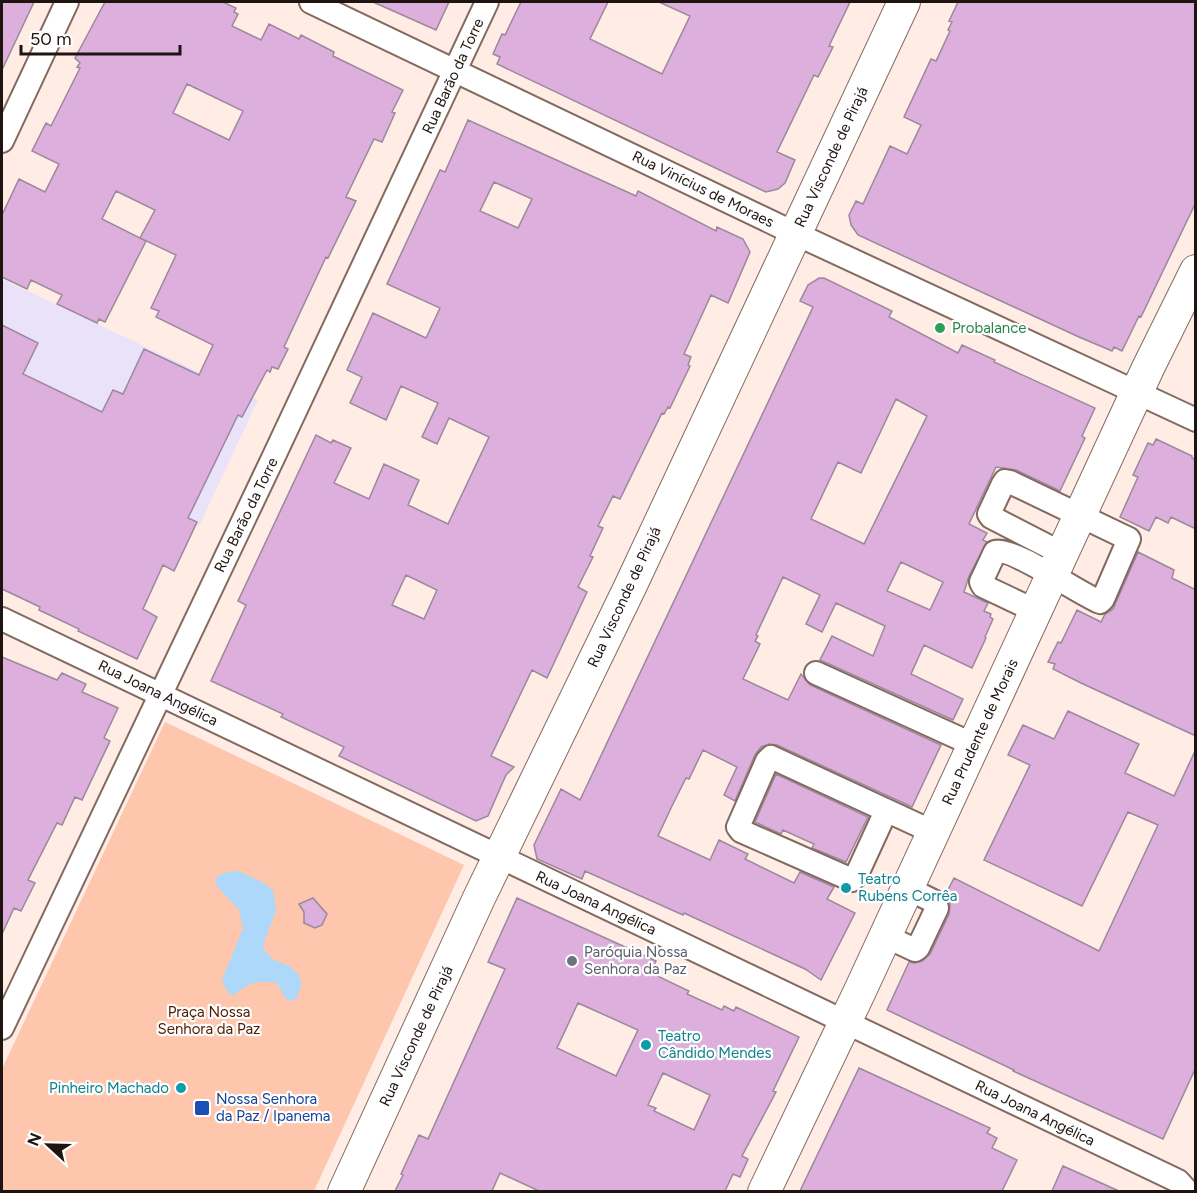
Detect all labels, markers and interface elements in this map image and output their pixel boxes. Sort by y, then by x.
street label: Rua Barão da Torre [418,15,488,137]
scale bar [21,18,180,56]
text: 50 m [30,28,72,50]
street label: Rua Visconde de Pirajá [790,84,872,230]
street label: Rua Vinícius de Moraes [629,147,777,231]
place label: Probalance [952,319,1026,337]
marker: Probalance [933,321,947,335]
street label: Rua Barão da Torre [210,455,282,575]
street label: Rua Visconde de Pirajá [583,524,665,670]
street label: Rua Joana Angélica [95,656,221,730]
street label: Rua Prudente de Morais [938,656,1022,808]
street label: Rua Joana Angélica [533,867,659,939]
place label: Teatro Rubens Corrêa [858,870,957,905]
marker: Teatro Rubens Corrêa [839,881,853,895]
place label: Paróquia Nossa Senhora da Paz [584,943,688,978]
marker: Paróquia Nossa Senhora da Paz [565,954,579,968]
street label: Rua Visconde de Pirajá [375,963,457,1109]
park label: Praça Nossa Senhora da Paz [158,1003,260,1038]
place label: Teatro Cândido Mendes [658,1027,772,1062]
marker: Teatro Cândido Mendes [639,1038,653,1052]
street label: Rua Joana Angélica [972,1076,1098,1150]
place label: Pinheiro Machado [49,1079,169,1097]
marker: Pinheiro Machado [174,1081,188,1095]
place label: Nossa Senhora da Paz / Ipanema [216,1090,331,1125]
marker: Nossa Senhora da Paz / Ipanema [193,1099,211,1117]
north arrow [18,1115,78,1175]
text: N [23,1130,46,1149]

